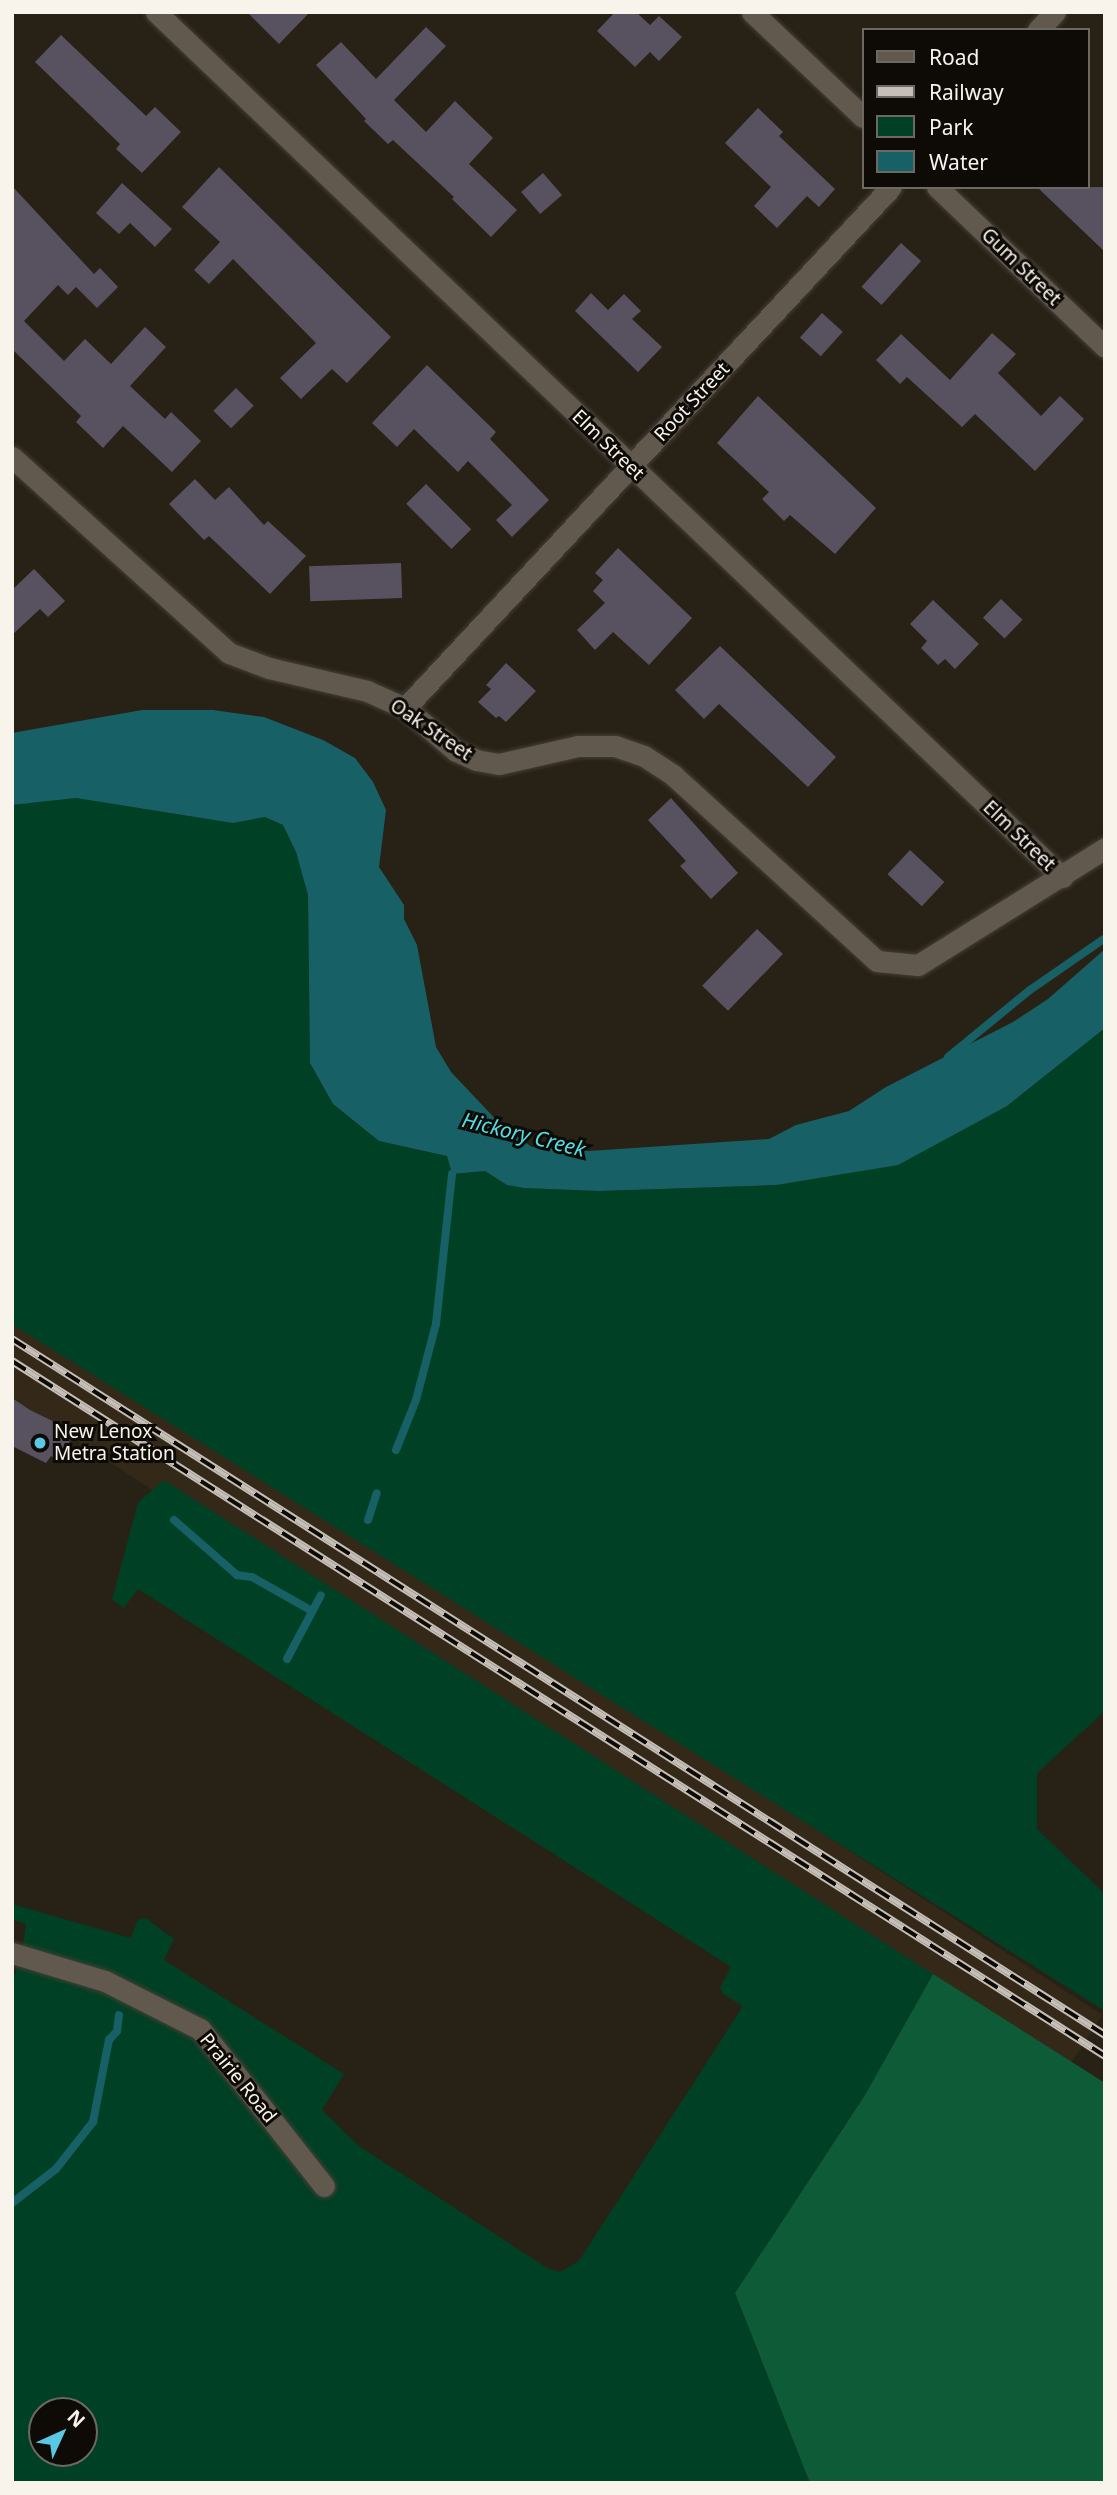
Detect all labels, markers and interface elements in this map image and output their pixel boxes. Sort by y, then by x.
legend [862,28,1089,189]
text: Road [929,43,979,71]
text: Railway [929,78,1004,106]
text: Park [929,113,973,141]
text: Water [929,148,988,176]
street label: Gum Street [977,224,1065,310]
street label: Root Street [650,358,734,446]
street label: Elm Street [567,405,649,485]
street label: Oak Street [386,694,476,766]
street label: Elm Street [978,796,1060,876]
water label: Hickory Creek [460,1107,588,1161]
place label: New Lenox Metra Station [54,1421,175,1465]
marker: New Lenox Metra Station [32,1435,48,1451]
street label: Prairie Road [195,2029,281,2127]
north arrow [28,2397,98,2467]
text: N [62,2404,91,2433]

